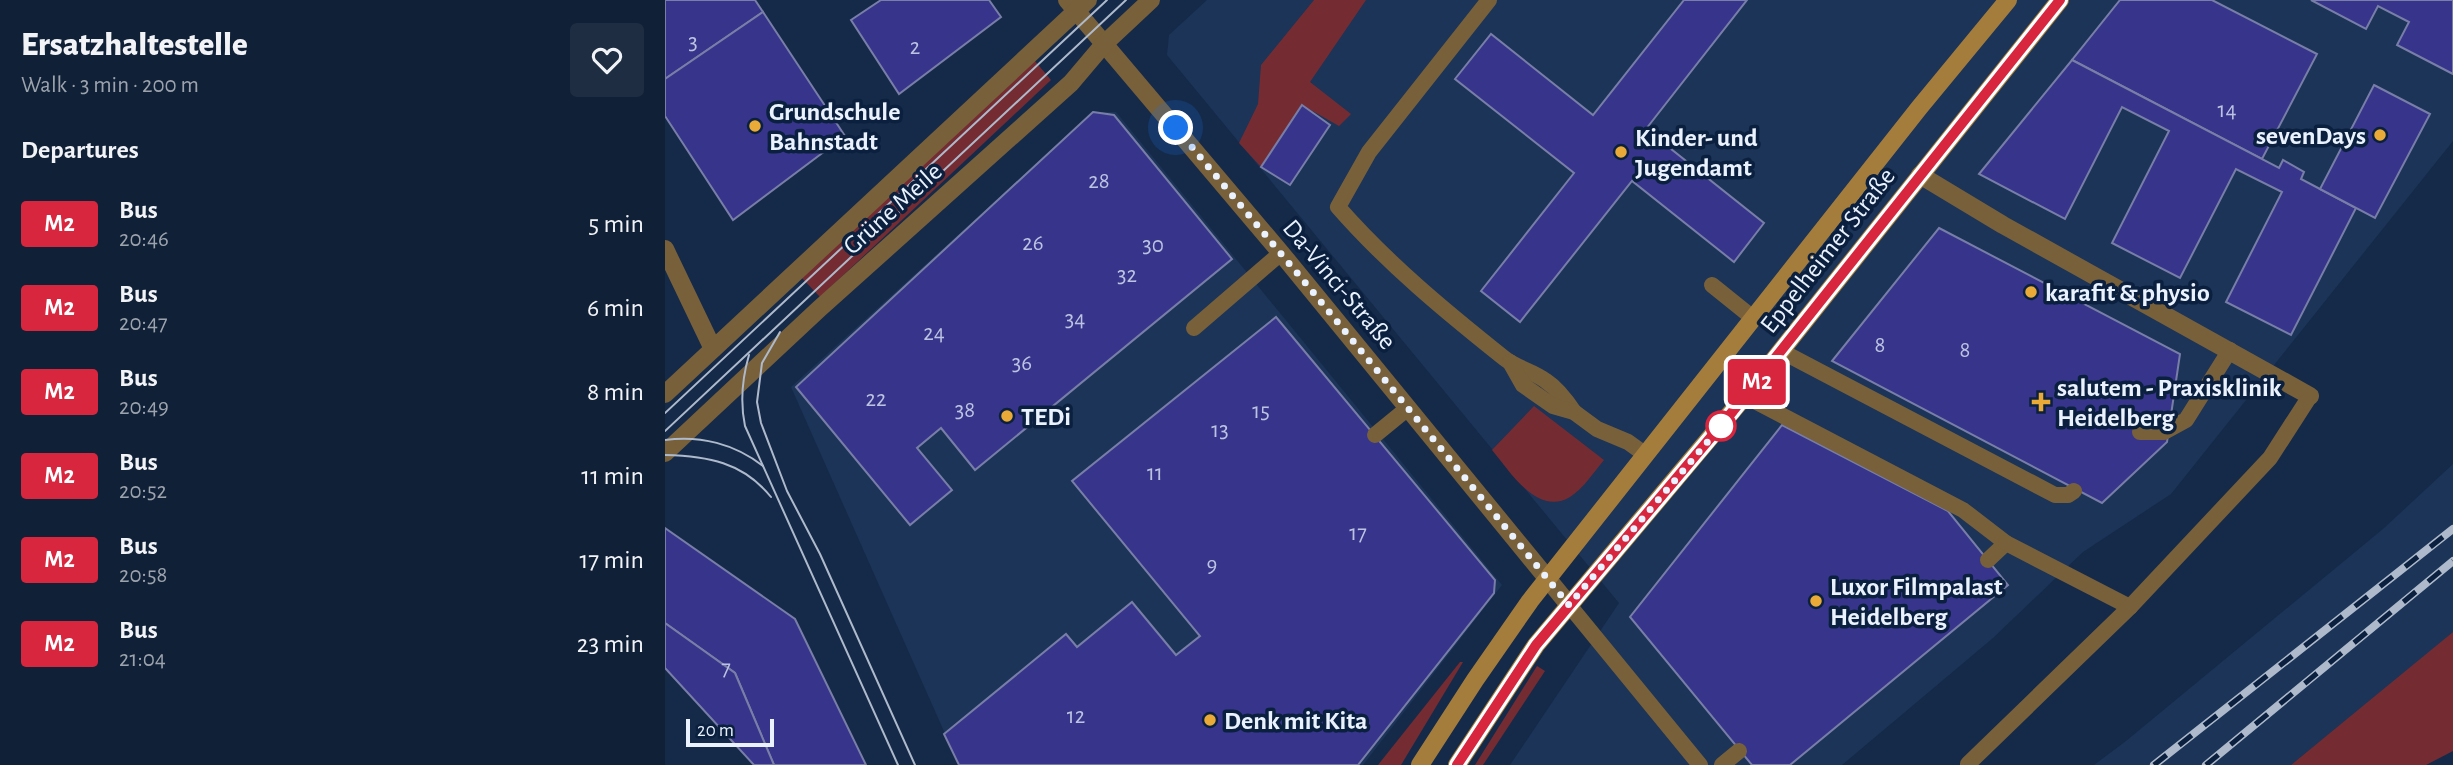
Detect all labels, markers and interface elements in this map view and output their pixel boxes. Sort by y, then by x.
button: heart [570,23,644,97]
text: Ersatzhaltestelle [21,29,248,62]
house number: 3 [688,31,698,54]
house number: 2 [910,36,920,59]
text: Walk · 3 min · 200 m [21,74,199,97]
place label: Grundschule Bahnstadt [769,99,900,155]
house number: 14 [2218,99,2236,122]
your location [1158,110,1193,145]
marker: Grundschule Bahnstadt [747,118,763,134]
place label: sevenDays [2256,123,2366,149]
place label: Kinder- und Jugendamt [1635,125,1758,181]
marker: sevenDays [2372,127,2388,143]
text: Departures [21,137,139,163]
marker: Kinder- und Jugendamt [1613,144,1629,160]
street label: Grüne Meile [838,158,947,260]
street label: Eppelheimer Straße [1755,163,1900,338]
house number: 28 [1088,170,1110,193]
text: Bus [119,197,158,223]
text: 5 min [588,211,644,237]
text: M2 [44,212,75,236]
street label: Da-Vinci-Straße [1278,215,1401,354]
text: 20:46 [119,228,169,251]
house number: 26 [1022,232,1044,255]
house number: 30 [1142,234,1164,257]
house number: 32 [1117,264,1137,287]
place label: karafit & physio [2045,280,2210,306]
text: Bus [119,281,158,307]
marker: karafit & physio [2023,284,2039,300]
text: 6 min [587,295,644,321]
text: M2 [44,296,75,320]
house number: 34 [1065,308,1085,331]
text: 20:47 [119,312,168,335]
house number: 24 [923,322,945,345]
house number: 8 [1875,334,1885,357]
house number: 8 [1960,339,1970,362]
house number: 36 [1012,352,1032,375]
line badge: M2 [1725,359,1789,405]
text: Bus [119,365,158,391]
text: M2 [1742,370,1772,394]
place label: salutem - Praxisklinik Heidelberg [2057,375,2282,431]
text: 8 min [587,379,644,405]
text: M2 [44,380,75,404]
house number: 22 [866,388,886,411]
marker: salutem - Praxisklinik Heidelberg [2031,392,2051,412]
text: 20:49 [119,396,169,419]
house number: 38 [955,399,975,422]
house number: 15 [1252,400,1270,423]
place label: TEDi [1021,404,1071,430]
marker: TEDi [999,408,1015,424]
unlabelled marker [1706,411,1736,441]
house number: 13 [1211,419,1229,442]
text: Bus [119,449,158,475]
house number: 11 [1147,462,1163,485]
text: 11 min [581,463,644,489]
text: M2 [44,464,75,488]
text: 20:52 [119,480,167,503]
house number: 17 [1349,522,1367,545]
text: Bus [119,533,158,559]
text: 17 min [579,547,644,573]
text: M2 [44,548,75,572]
house number: 9 [1207,554,1217,577]
text: 20:58 [119,564,167,587]
place label: Luxor Filmpalast Heidelberg [1830,574,2003,630]
marker: Luxor Filmpalast Heidelberg [1808,593,1824,609]
text: Bus [119,617,158,643]
text: 23 min [577,631,644,657]
text: M2 [44,632,75,656]
text: 21:04 [119,648,166,671]
house number: 7 [721,657,731,680]
house number: 12 [1067,705,1085,728]
place label: Denk mit Kita [1224,708,1368,734]
marker: Denk mit Kita [1202,712,1218,728]
scale bar [686,716,773,748]
text: 20 m [697,721,734,740]

